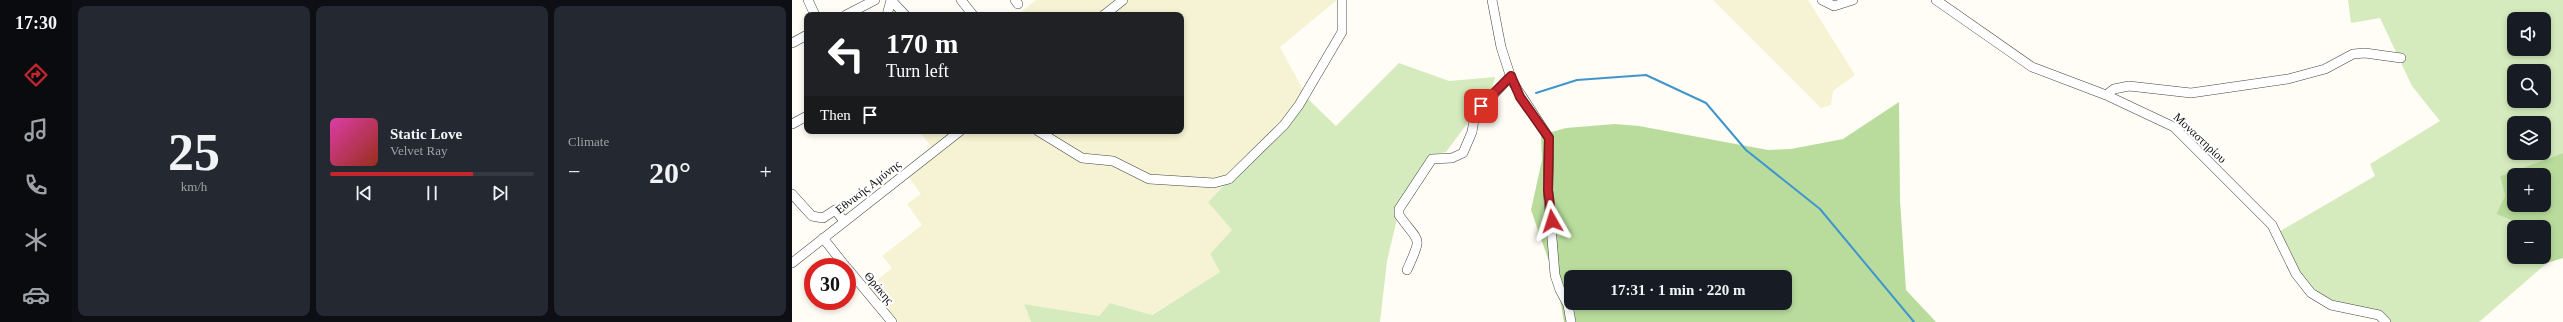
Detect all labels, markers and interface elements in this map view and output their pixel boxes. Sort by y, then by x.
map controls [2507,12,2551,264]
button: sound [2507,12,2551,56]
text: 17:30 [15,13,57,33]
icon: left [820,28,872,80]
text: 170 m [886,28,958,59]
icon: directions [22,61,50,89]
text: Turn left [886,61,949,81]
button: search [2507,64,2551,108]
pin [1464,89,1498,123]
icon: arrive [1470,95,1492,117]
icon: arrive [859,104,881,126]
text: Then [820,107,851,123]
street label: Μοναστηρίου [2171,110,2229,166]
icon: music [22,116,50,144]
button: layers [2507,116,2551,160]
text: 25 [168,124,220,181]
text: Static Love [390,126,462,142]
text: Climate [568,134,609,149]
text: Velvet Ray [390,143,447,158]
text: 20° [649,156,691,189]
street label: Εθνικής Αμύνης [833,157,903,217]
text: − [568,159,580,184]
text: + [760,159,772,184]
button: + [2507,168,2551,212]
icon: phone [22,171,50,199]
text: km/h [181,179,207,194]
icon: previous [353,182,375,204]
icon: pause [421,182,443,204]
icon: next [489,182,511,204]
position arrow [1531,200,1573,242]
button: − [2507,220,2551,264]
icon: climate [22,226,50,254]
speed limit sign: 30 [804,258,856,310]
street label: Θράκης [861,269,897,307]
icon: car [22,281,50,309]
text: 17:31 · 1 min · 220 m [1611,282,1746,298]

